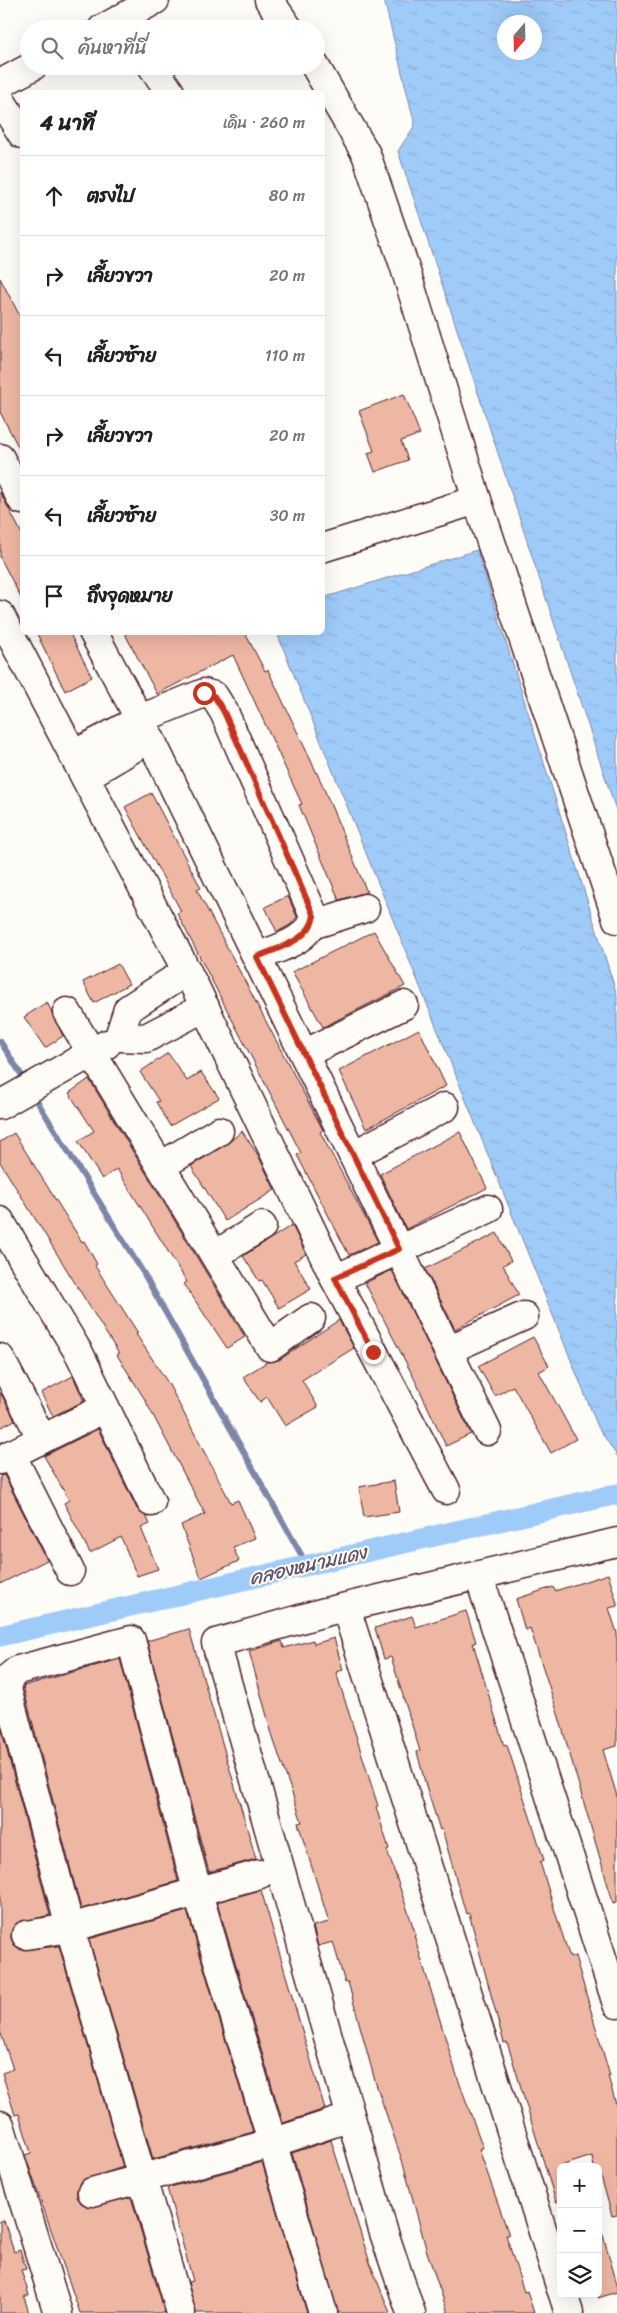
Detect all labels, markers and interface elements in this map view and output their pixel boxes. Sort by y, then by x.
north arrow [497,15,542,60]
search box [20,20,325,75]
text: ค้นหาที่นี่ [78,31,147,64]
icon: search [38,34,66,62]
text: 4 นาที [40,104,95,142]
text: เดิน · 260 m [223,108,305,137]
text: ตรงไป [87,179,135,212]
text: 80 m [269,181,305,210]
icon: ahead [40,182,68,210]
text: เลี้ยวขวา [87,259,153,292]
text: 20 m [269,261,305,290]
icon: right [40,262,68,290]
text: เลี้ยวซ้าย [87,339,156,372]
text: 110 m [265,341,305,370]
icon: left [40,342,68,370]
text: เลี้ยวขวา [87,419,153,452]
text: 20 m [269,421,305,450]
icon: right [40,422,68,450]
text: เลี้ยวซ้าย [87,499,156,532]
text: 30 m [270,501,305,530]
icon: left [40,502,68,530]
text: ถึงจุดหมาย [87,579,173,612]
icon: arrive [40,582,68,610]
route start [193,682,216,705]
route end [362,1341,385,1364]
water label: คลองหนามแดง [246,1535,372,1595]
map controls [557,2163,602,2298]
button: + [557,2163,602,2208]
button: − [557,2208,602,2253]
button: layers [557,2253,602,2298]

